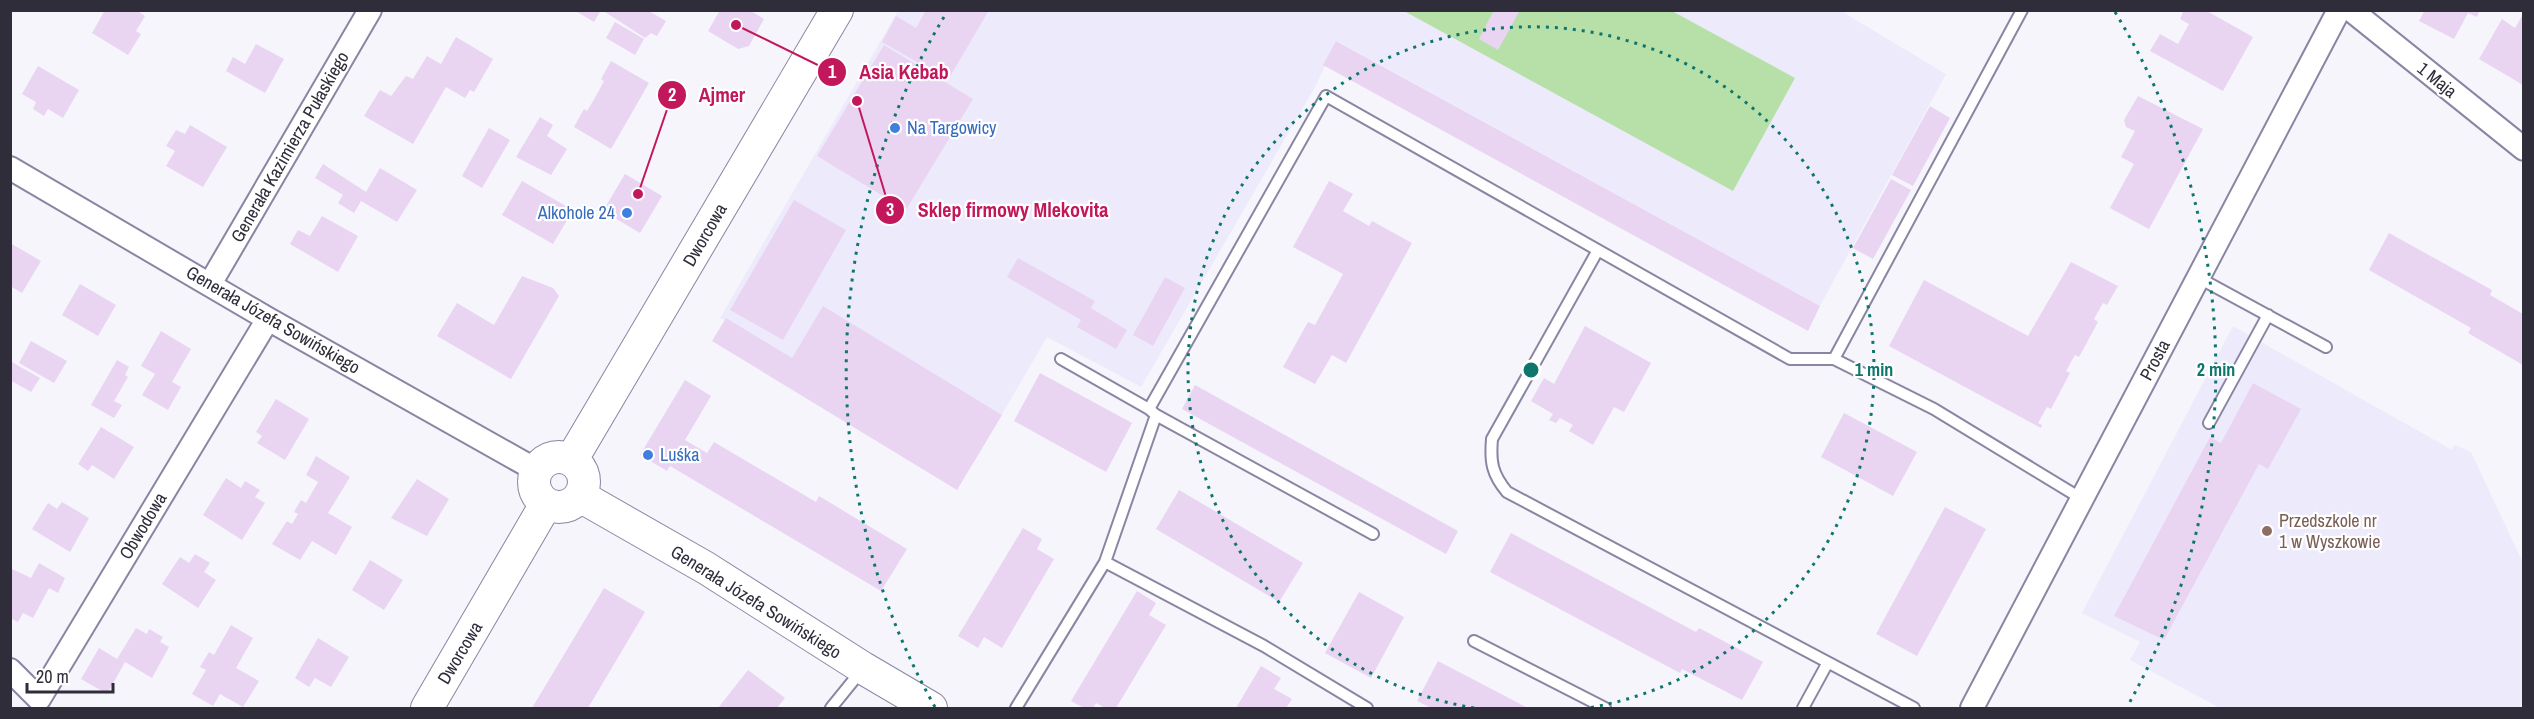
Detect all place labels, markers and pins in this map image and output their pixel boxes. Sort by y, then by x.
callout: Asia Kebab [817,53,961,91]
callout: Ajmer [657,76,757,114]
place label: Na Targowicy [907,115,997,140]
marker: Na Targowicy [888,121,902,135]
callout: Sklep firmowy Mlekovita [875,191,1120,229]
place label: Alkohole 24 [537,200,615,225]
marker: Alkohole 24 [620,206,634,220]
centre of rings [1521,360,1541,380]
place label: Luśka [660,442,699,467]
marker: Luśka [641,448,655,462]
place label: Przedszkole nr 1 w Wyszkowie [2279,508,2381,554]
marker: Przedszkole nr 1 w Wyszkowie [2260,524,2274,538]

